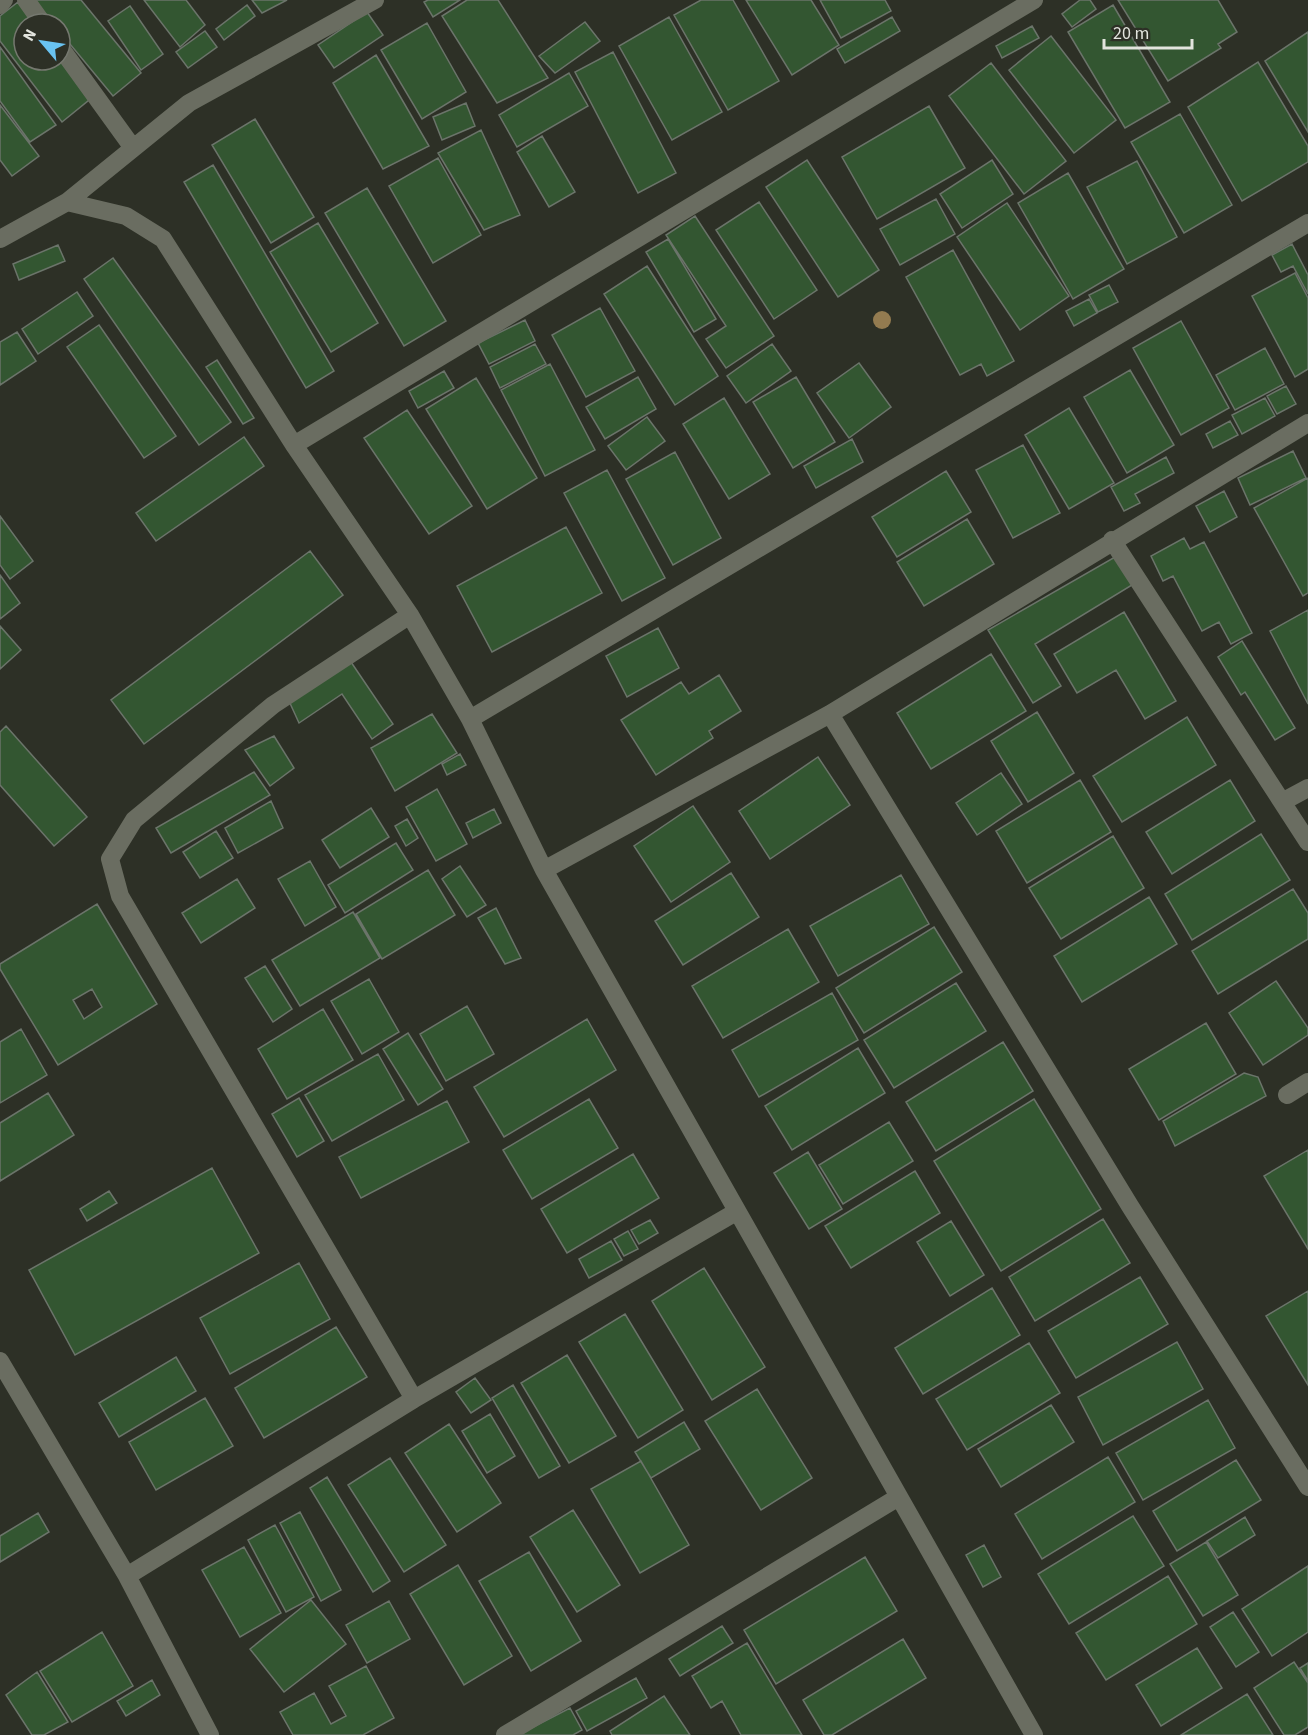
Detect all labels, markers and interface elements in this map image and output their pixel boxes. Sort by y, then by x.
north arrow [12,12,72,72]
scale bar [1104,12,1192,50]
text: 20 m [1113,21,1149,46]
text: N [18,25,42,45]

